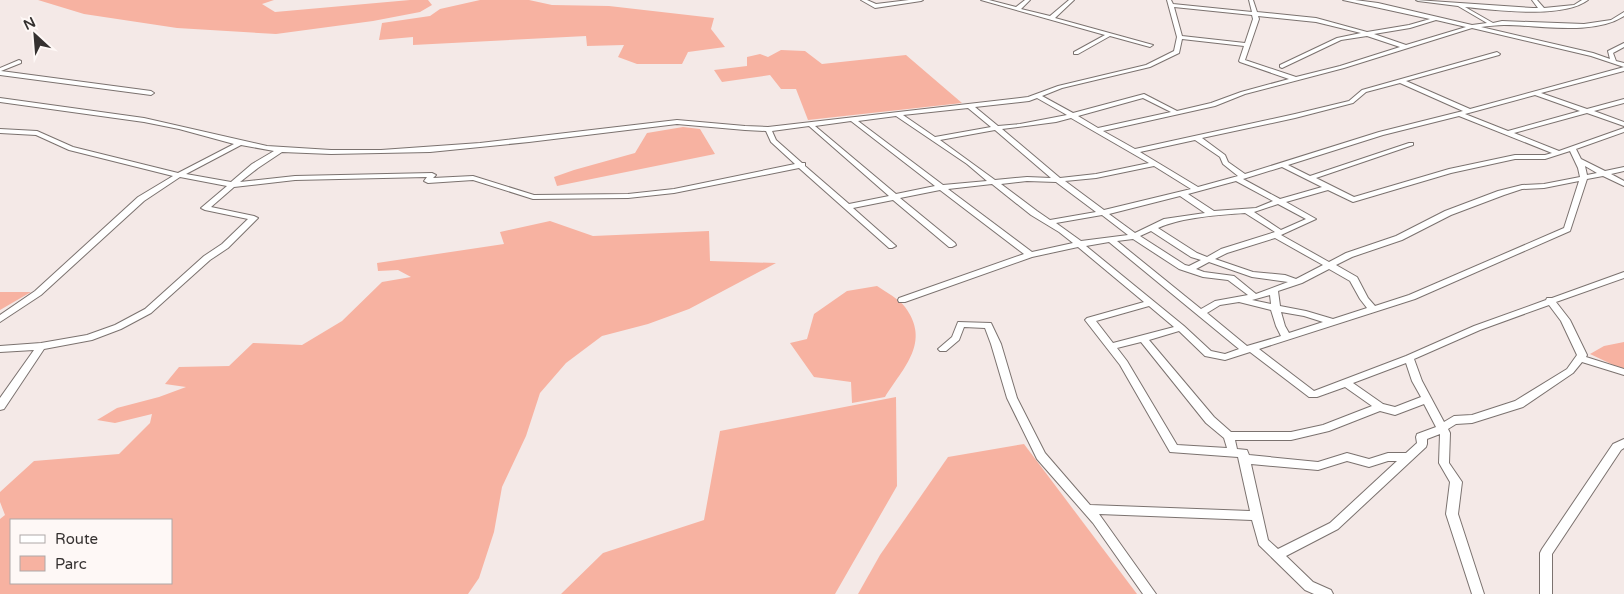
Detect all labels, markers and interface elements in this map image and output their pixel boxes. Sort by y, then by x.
north arrow [10,10,60,60]
text: N [21,14,38,34]
legend [10,519,172,584]
text: Route [55,530,98,548]
text: Parc [55,555,87,573]

